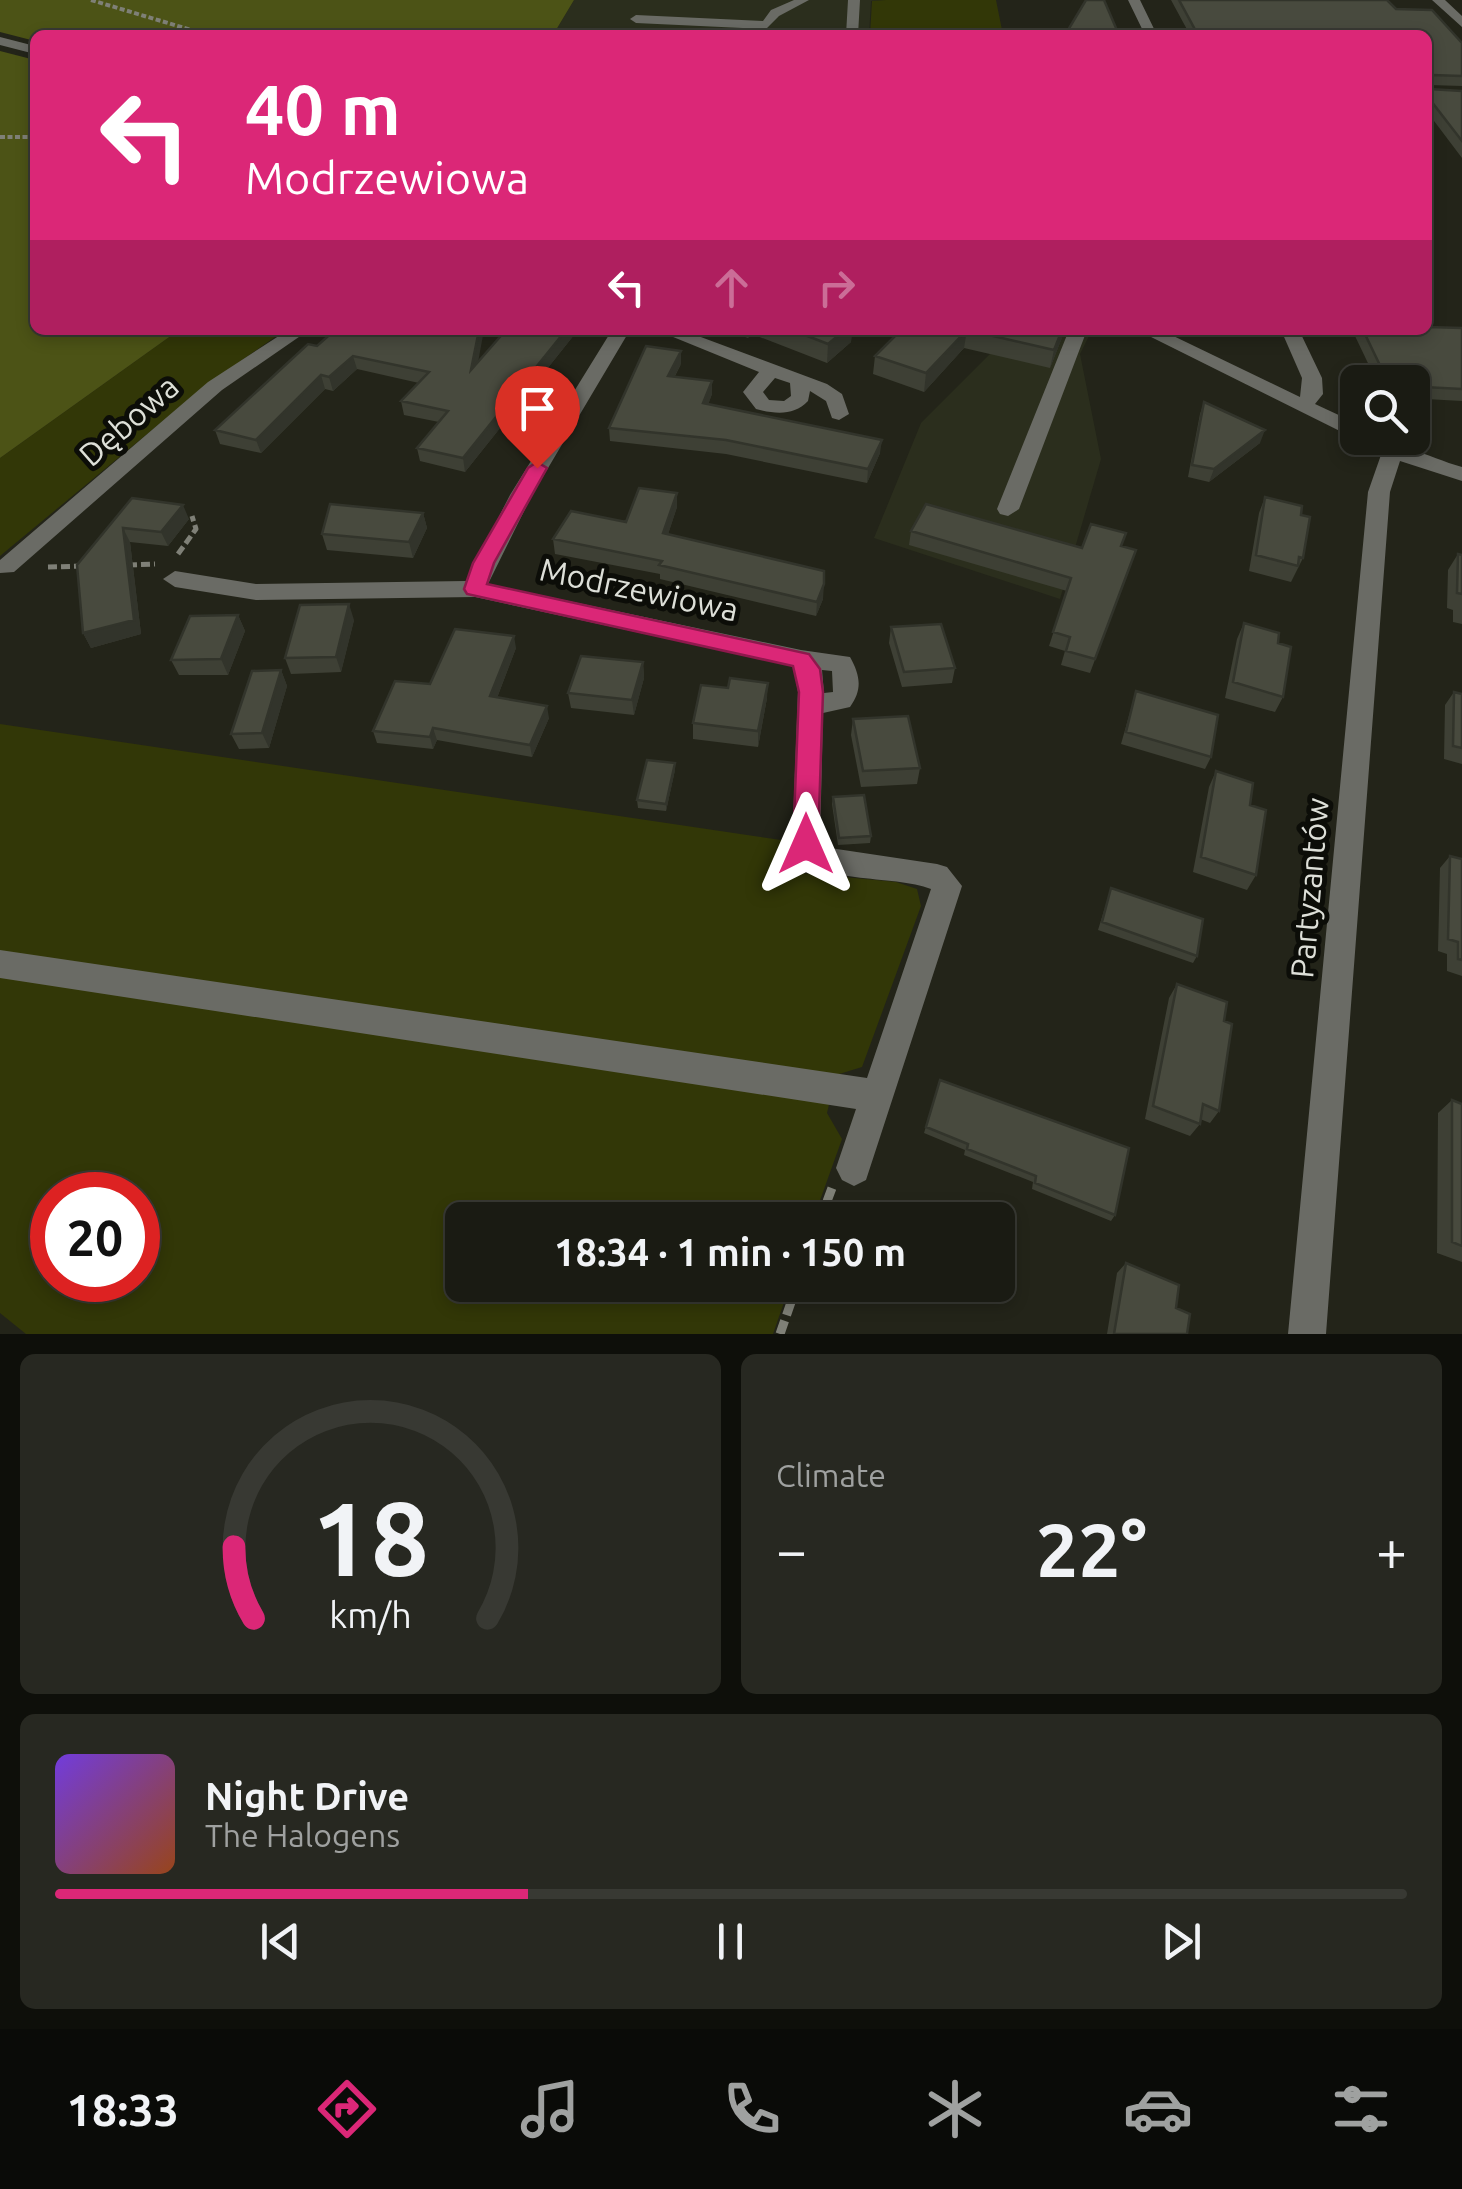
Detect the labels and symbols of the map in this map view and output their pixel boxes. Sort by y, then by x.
pin [495,366,580,469]
street label: Dębowa [72,368,185,473]
street label: Modrzewiowa [537,550,742,628]
position arrow [754,792,858,896]
street label: Partyzantów [1283,796,1335,980]
speed limit sign: 20 [30,1172,160,1302]

